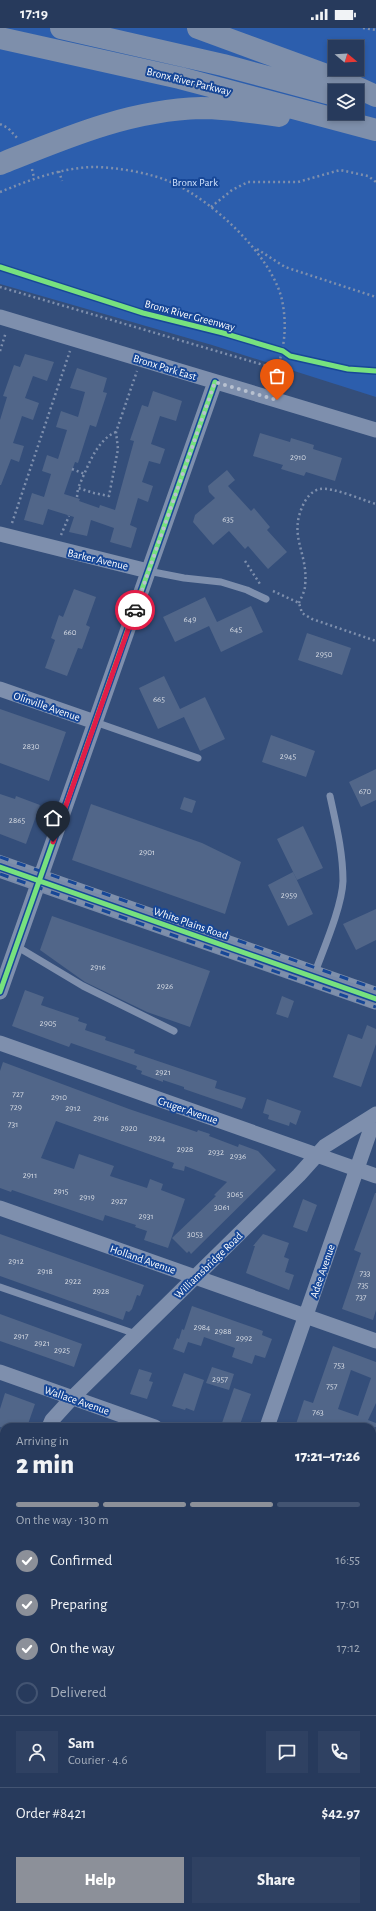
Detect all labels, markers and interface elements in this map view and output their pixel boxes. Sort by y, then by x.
text: 17:19 [20,6,48,21]
north arrow [328,40,364,76]
map controls [328,40,364,120]
street label: Bronx River Parkway [146,66,232,97]
button: layers [328,84,364,120]
park label: Bronx Park [172,177,218,188]
street label: Bronx River Greenway [144,298,236,333]
street label: Bronx Park East [132,353,198,382]
pin [260,359,294,400]
icon: bag [266,365,288,387]
house number: 2910 [290,453,306,462]
house number: 635 [222,515,234,524]
street label: Barker Avenue [67,547,129,572]
courier [115,590,155,630]
icon: car [124,599,146,621]
house number: 649 [184,615,196,624]
house number: 645 [230,625,242,634]
house number: 660 [63,628,77,637]
house number: 2950 [316,650,333,659]
street label: Olinville Avenue [12,690,81,723]
house number: 665 [153,695,165,704]
house number: 2830 [23,742,40,751]
house number: 2945 [280,752,296,761]
house number: 670 [359,787,372,796]
pin [36,801,70,842]
icon: home [42,807,64,829]
house number: 2865 [9,816,25,825]
house number: 2901 [139,848,155,857]
house number: 2959 [281,891,297,900]
street label: White Plains Road [152,906,230,941]
house number: 2916 [90,963,106,972]
house number: 2926 [157,982,173,991]
house number: 2905 [40,1019,57,1028]
house number: 2921 [155,1068,171,1077]
house number: 727 [12,1090,24,1099]
house number: 2910 [51,1093,67,1102]
street label: Cruger Avenue [156,1095,219,1126]
house number: 729 [10,1103,22,1112]
house number: 2912 [65,1104,81,1113]
house number: 2916 [93,1114,109,1123]
house number: 731 [8,1120,18,1129]
house number: 2920 [120,1124,138,1133]
house number: 2924 [149,1134,166,1143]
house number: 2928 [177,1145,193,1154]
house number: 2932 [208,1148,224,1157]
house number: 2936 [230,1152,246,1161]
house number: 2911 [23,1171,37,1180]
house number: 2915 [53,1187,69,1196]
house number: 3065 [227,1190,243,1199]
house number: 2919 [79,1193,95,1202]
house number: 2927 [111,1197,127,1206]
house number: 3061 [214,1203,230,1212]
house number: 2931 [138,1212,154,1221]
street label: Williamsbridge Road [172,1230,245,1301]
house number: 3053 [187,1230,203,1239]
street label: Holland Avenue [109,1243,177,1276]
street label: Adee Avenue [308,1243,337,1299]
house number: 2912 [8,1257,24,1266]
house number: 2918 [37,1267,53,1276]
house number: 733 [359,1269,371,1278]
house number: 2922 [65,1277,81,1286]
house number: 735 [357,1281,369,1290]
house number: 2928 [93,1287,109,1296]
house number: 737 [355,1293,367,1302]
house number: 2984 [194,1323,211,1332]
house number: 2988 [215,1327,231,1336]
house number: 2917 [13,1332,29,1341]
house number: 2992 [236,1334,252,1343]
house number: 2921 [34,1339,50,1348]
house number: 2925 [54,1346,70,1355]
house number: 753 [333,1361,345,1370]
house number: 2957 [212,1375,228,1384]
house number: 757 [326,1382,338,1391]
street label: Wallace Avenue [43,1384,111,1417]
house number: 763 [312,1408,324,1417]
text: Arriving in [16,1435,69,1448]
text: 17:21–17:26 [295,1449,360,1464]
text: 2 min [16,1452,74,1478]
text: On the way · 130 m [16,1514,109,1527]
icon: check [16,1550,38,1572]
text: Confirmed [50,1553,112,1568]
text: 16:55 [336,1554,360,1567]
icon: check [16,1594,38,1616]
text: Preparing [50,1597,107,1612]
text: 17:01 [336,1598,360,1611]
icon: check [16,1638,38,1660]
text: On the way [50,1641,115,1656]
text: 17:12 [337,1642,360,1655]
text: Delivered [50,1685,107,1700]
button: person [16,1731,58,1773]
button: chat [266,1731,308,1773]
button: phone [318,1731,360,1773]
text: Sam [68,1736,94,1751]
text: Courier · 4.6 [68,1754,128,1767]
text: Order #8421 [16,1806,86,1821]
text: $42.97 [321,1806,360,1821]
button: Help [16,1857,184,1903]
button: Share [192,1857,360,1903]

